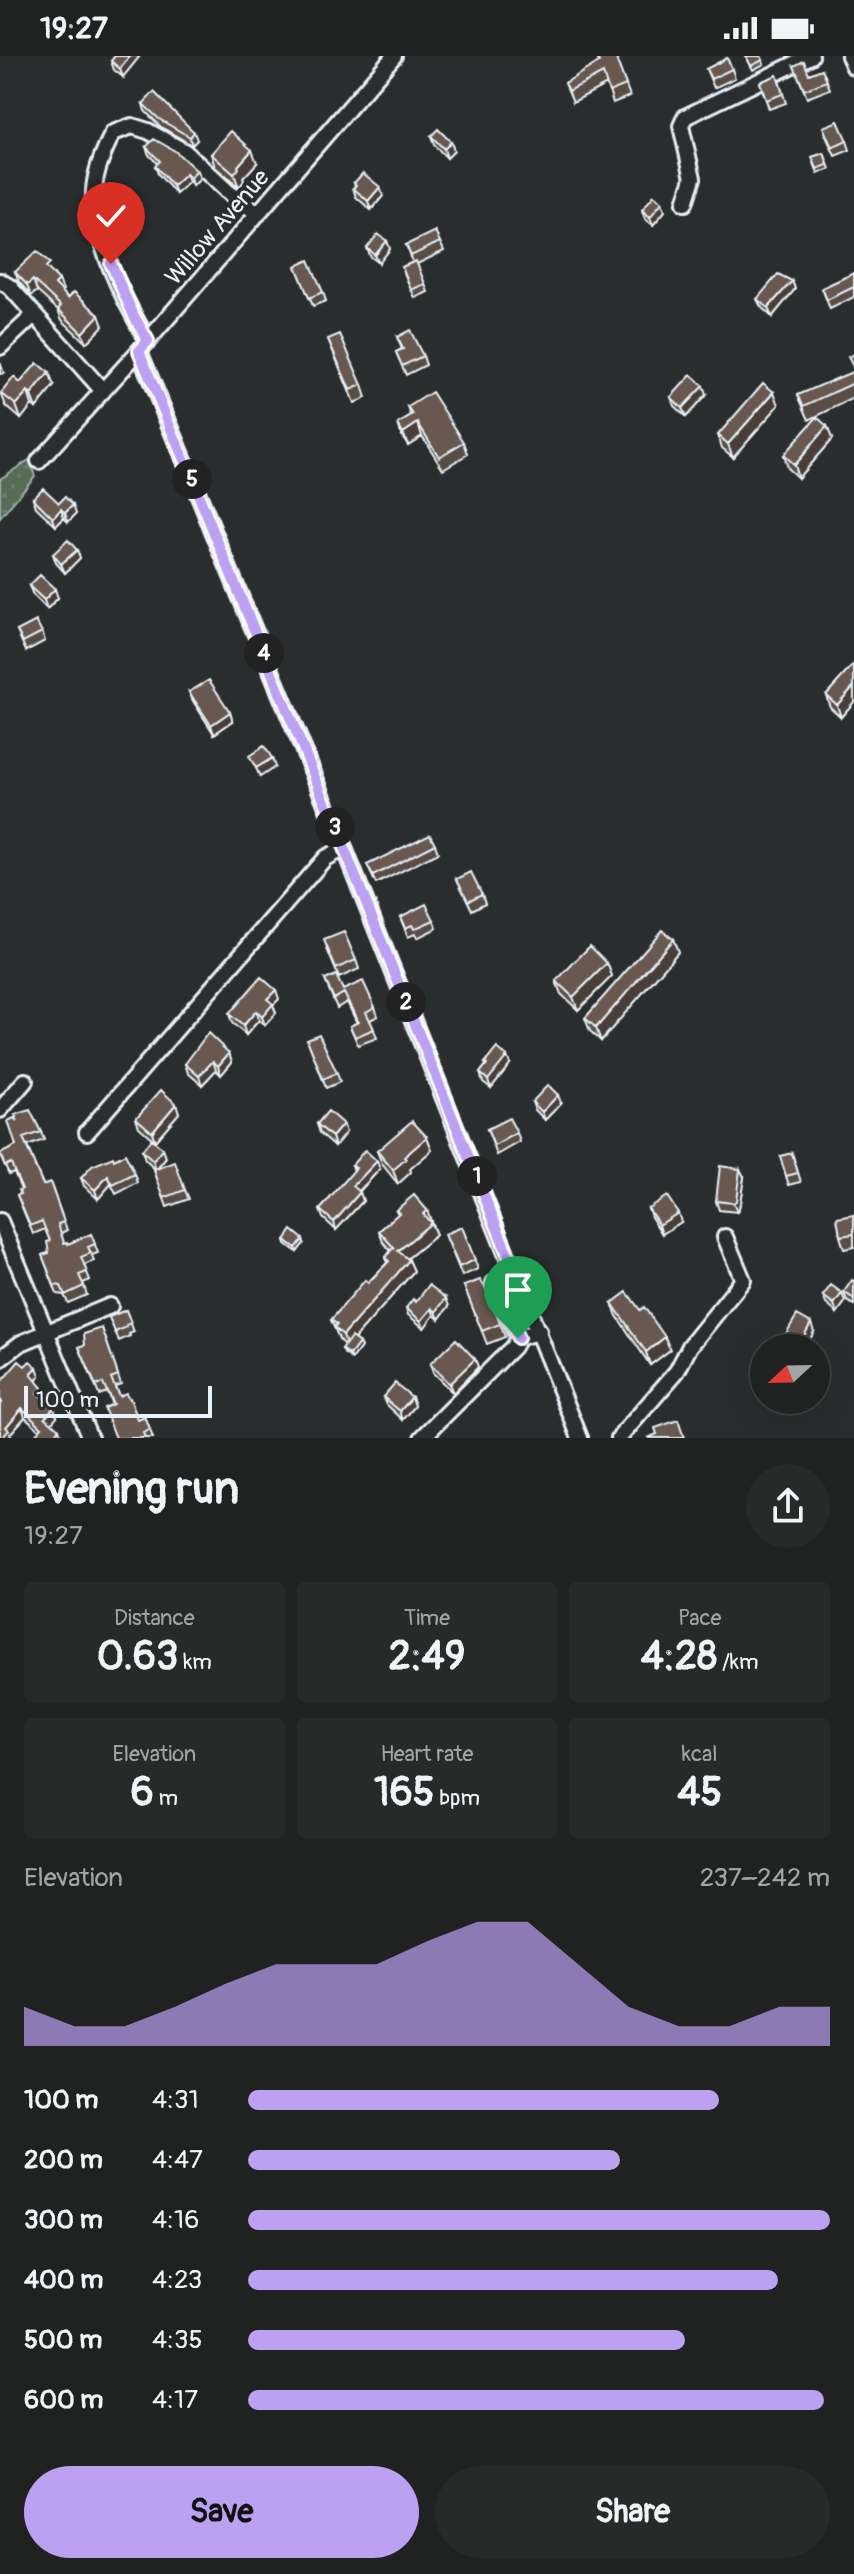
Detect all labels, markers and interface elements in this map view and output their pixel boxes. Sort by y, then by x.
text: 19:27 [40,10,108,47]
street label: Willow Avenue [159,163,276,291]
pin [77,182,145,264]
icon: check [89,194,133,238]
pin: 5 [172,459,212,499]
text: 5 [186,465,198,493]
pin: 4 [244,633,284,673]
text: 4 [258,639,270,667]
pin: 3 [315,807,355,847]
text: 3 [329,813,341,841]
pin: 2 [386,982,426,1022]
text: 2 [400,988,412,1016]
pin: 1 [457,1156,497,1196]
text: 1 [473,1162,481,1190]
pin [484,1256,552,1338]
icon: arrive [496,1268,540,1312]
north arrow [750,1334,830,1414]
map controls [750,1334,830,1414]
scale bar [24,1382,212,1418]
text: 100 m [36,1386,99,1414]
text: Evening run [24,1462,239,1517]
button: share [746,1464,830,1548]
text: 19:27 [24,1520,83,1552]
text: Distance [114,1604,195,1632]
text: Time [404,1604,450,1632]
text: Pace [678,1604,721,1632]
text: 0.63 [97,1632,178,1681]
text: 2:49 [389,1632,465,1681]
text: 4:28 [641,1632,717,1681]
text: km [178,1648,212,1676]
text: /km [717,1648,759,1676]
text: Elevation [112,1740,196,1768]
text: Heart rate [381,1740,473,1768]
text: kcal [682,1740,718,1768]
text: 6 [131,1768,154,1817]
text: 165 [374,1768,435,1817]
text: 45 [677,1768,722,1817]
text: m [154,1784,178,1812]
text: bpm [435,1784,480,1812]
text: Elevation [24,1862,123,1894]
text: 237–242 m [700,1862,830,1894]
text: 100 m [24,2084,98,2116]
text: 4:31 [152,2084,199,2116]
text: 200 m [24,2144,103,2176]
text: 4:47 [152,2144,203,2176]
text: 300 m [24,2204,103,2236]
text: 4:16 [152,2204,199,2236]
text: 400 m [24,2264,103,2296]
text: 4:23 [152,2264,202,2296]
text: 500 m [24,2324,102,2356]
text: 4:35 [152,2324,203,2356]
text: 600 m [24,2384,103,2416]
text: 4:17 [152,2384,198,2416]
button: Save [24,2466,419,2558]
button: Share [435,2466,830,2558]

